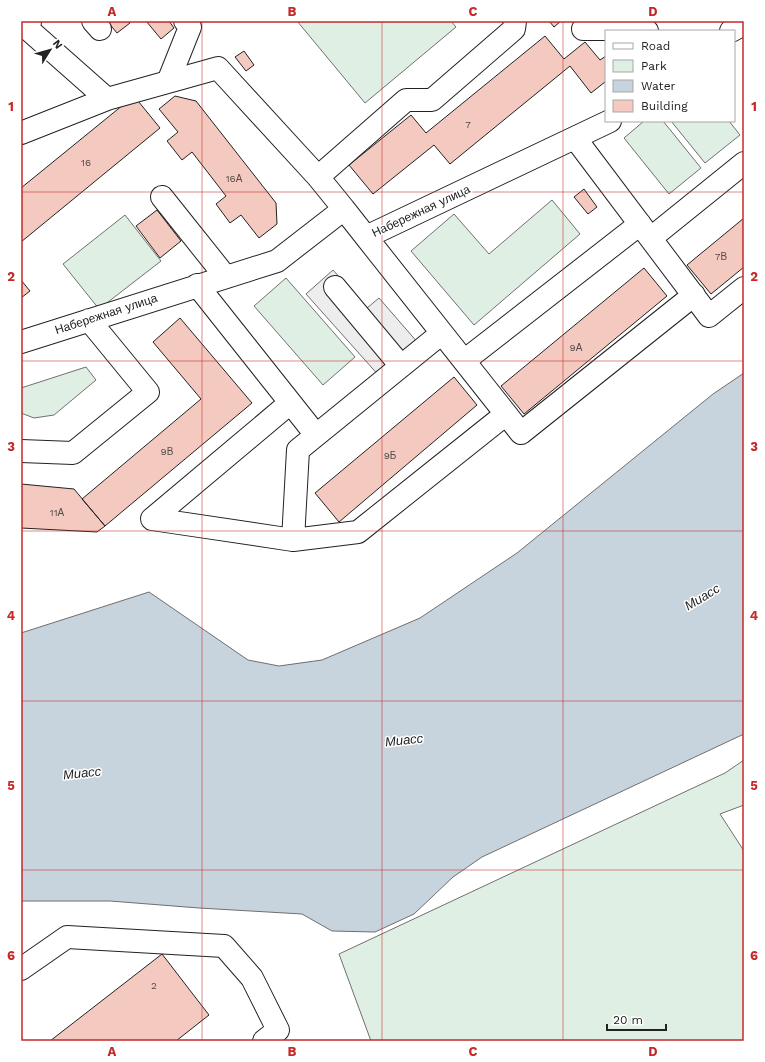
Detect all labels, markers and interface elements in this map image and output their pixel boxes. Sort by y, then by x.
text: A [108,4,117,19]
text: B [288,4,297,19]
text: C [469,4,478,19]
text: D [648,4,658,19]
north arrow [30,30,70,70]
legend [605,30,735,122]
text: N [50,37,65,51]
text: Road [641,39,670,53]
text: Park [641,59,667,73]
text: Water [641,79,676,93]
text: 1 [8,99,14,114]
text: Building [641,99,688,113]
text: 1 [751,99,757,114]
house number: 7 [465,119,471,130]
house number: 16 [81,157,91,168]
house number: 16А [226,173,243,184]
street label: Набережная улица [370,182,473,240]
house number: 7В [715,251,727,262]
text: 2 [7,269,15,284]
text: 2 [750,269,758,284]
street label: Набережная улица [53,291,159,337]
house number: 9А [570,342,583,353]
text: 3 [7,439,15,454]
text: 3 [750,439,758,454]
house number: 9В [161,446,174,457]
house number: 9Б [384,450,397,461]
house number: 11А [50,507,65,518]
water label: Миасс [682,580,723,613]
text: 4 [7,608,16,623]
text: 4 [750,608,759,623]
water label: Миасс [384,730,424,749]
water label: Миасс [62,763,102,782]
text: 5 [7,778,15,793]
text: 5 [750,778,758,793]
text: 6 [7,948,15,963]
text: 6 [750,948,758,963]
house number: 2 [151,980,157,991]
scale bar [607,1006,666,1032]
text: 20 m [613,1013,643,1027]
text: A [108,1044,117,1059]
text: B [288,1044,297,1059]
text: C [469,1044,478,1059]
text: D [648,1044,658,1059]

